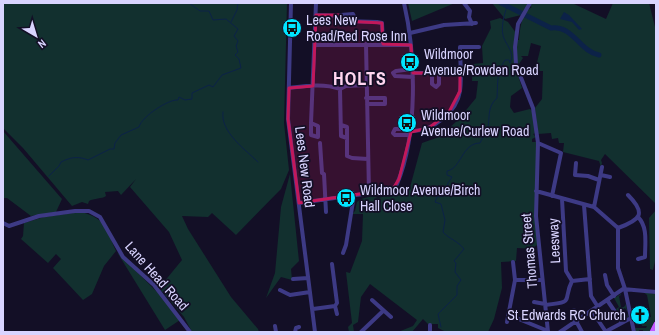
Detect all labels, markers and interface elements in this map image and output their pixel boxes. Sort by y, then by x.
place label: Lees New Road/Red Rose Inn [306,11,407,45]
north arrow [16,16,56,56]
bus stop icon: Lees New Road/Red Rose Inn [281,17,303,39]
text: N [35,36,49,51]
place label: Wildmoor Avenue/Rowden Road [423,45,539,79]
bus stop icon: Wildmoor Avenue/Rowden Road [399,51,421,73]
district label: HOLTS [333,66,387,91]
place label: Wildmoor Avenue/Curlew Road [420,106,529,140]
bus stop icon: Wildmoor Avenue/Curlew Road [396,112,418,134]
street label: Lees New Road [291,125,319,209]
place label: Wildmoor Avenue/Birch Hall Close [360,181,480,215]
bus stop icon: Wildmoor Avenue/Birch Hall Close [335,187,357,209]
street label: Thomas Street [517,213,541,289]
street label: Leesway [544,218,564,264]
street label: Lane Head Road [121,238,193,314]
church icon: St Edwards RC Church [629,304,651,326]
place label: St Edwards RC Church [507,306,626,324]

